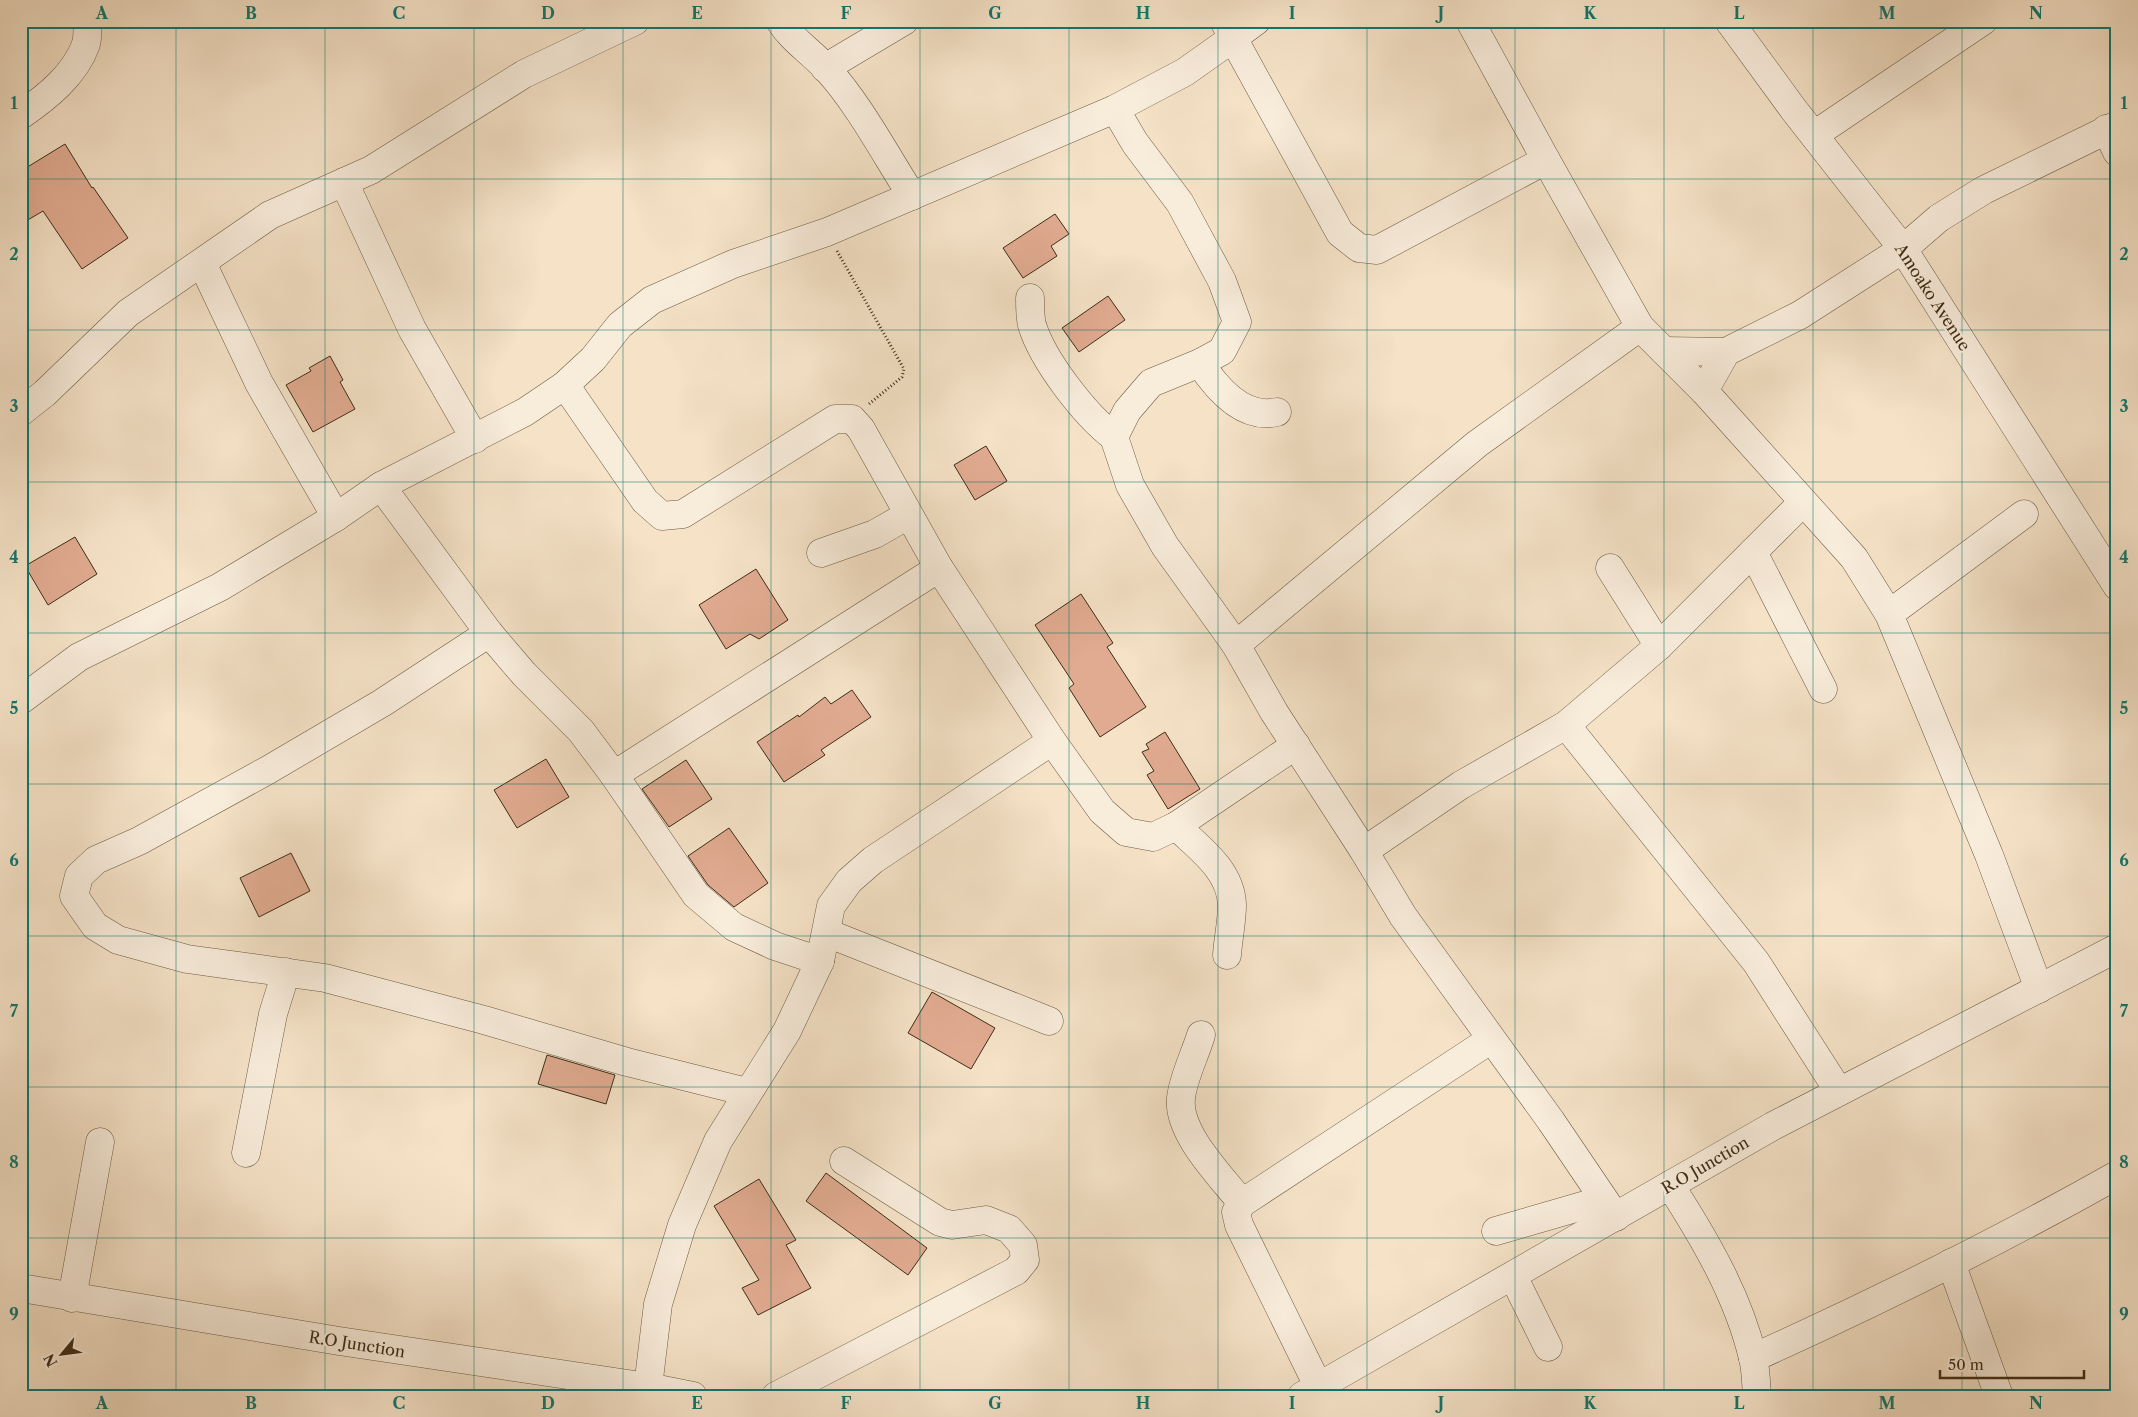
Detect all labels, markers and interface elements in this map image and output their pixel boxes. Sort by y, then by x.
text: A [95,3,109,23]
text: B [245,3,257,23]
text: C [393,3,405,23]
text: D [541,3,555,23]
text: E [691,3,703,23]
text: F [841,3,852,23]
text: G [988,3,1002,23]
text: H [1136,3,1150,23]
text: I [1289,3,1296,23]
text: J [1435,3,1444,23]
text: K [1584,3,1598,23]
text: L [1733,3,1745,23]
text: M [1879,3,1896,23]
text: N [2029,3,2043,23]
text: 1 [10,93,18,113]
text: 1 [2120,93,2128,113]
street label: Amoako Avenue [1890,239,1975,354]
text: 2 [9,244,19,264]
text: 2 [2119,244,2129,264]
text: 3 [9,396,19,416]
text: 3 [2119,396,2129,416]
text: 4 [9,547,19,567]
text: 4 [2119,547,2129,567]
text: 5 [10,698,19,718]
text: 5 [2120,698,2129,718]
text: 6 [9,850,19,870]
text: 6 [2119,850,2129,870]
text: 7 [10,1001,19,1021]
text: 7 [2120,1001,2129,1021]
street label: R.O Junction [1658,1132,1752,1198]
text: 8 [9,1152,19,1172]
text: 8 [2119,1152,2129,1172]
text: 9 [9,1304,19,1324]
text: 9 [2119,1304,2129,1324]
street label: R.O Junction [307,1327,407,1361]
north arrow [38,1330,88,1380]
scale bar [1940,1347,2084,1379]
text: N [40,1351,61,1370]
text: 50 m [1948,1355,1984,1374]
text: A [95,1393,109,1413]
text: B [245,1393,257,1413]
text: C [393,1393,405,1413]
text: D [541,1393,555,1413]
text: E [691,1393,703,1413]
text: F [841,1393,852,1413]
text: G [988,1393,1002,1413]
text: H [1136,1393,1150,1413]
text: I [1289,1393,1296,1413]
text: J [1435,1393,1444,1413]
text: K [1584,1393,1598,1413]
text: L [1733,1393,1745,1413]
text: M [1879,1393,1896,1413]
text: N [2029,1393,2043,1413]

